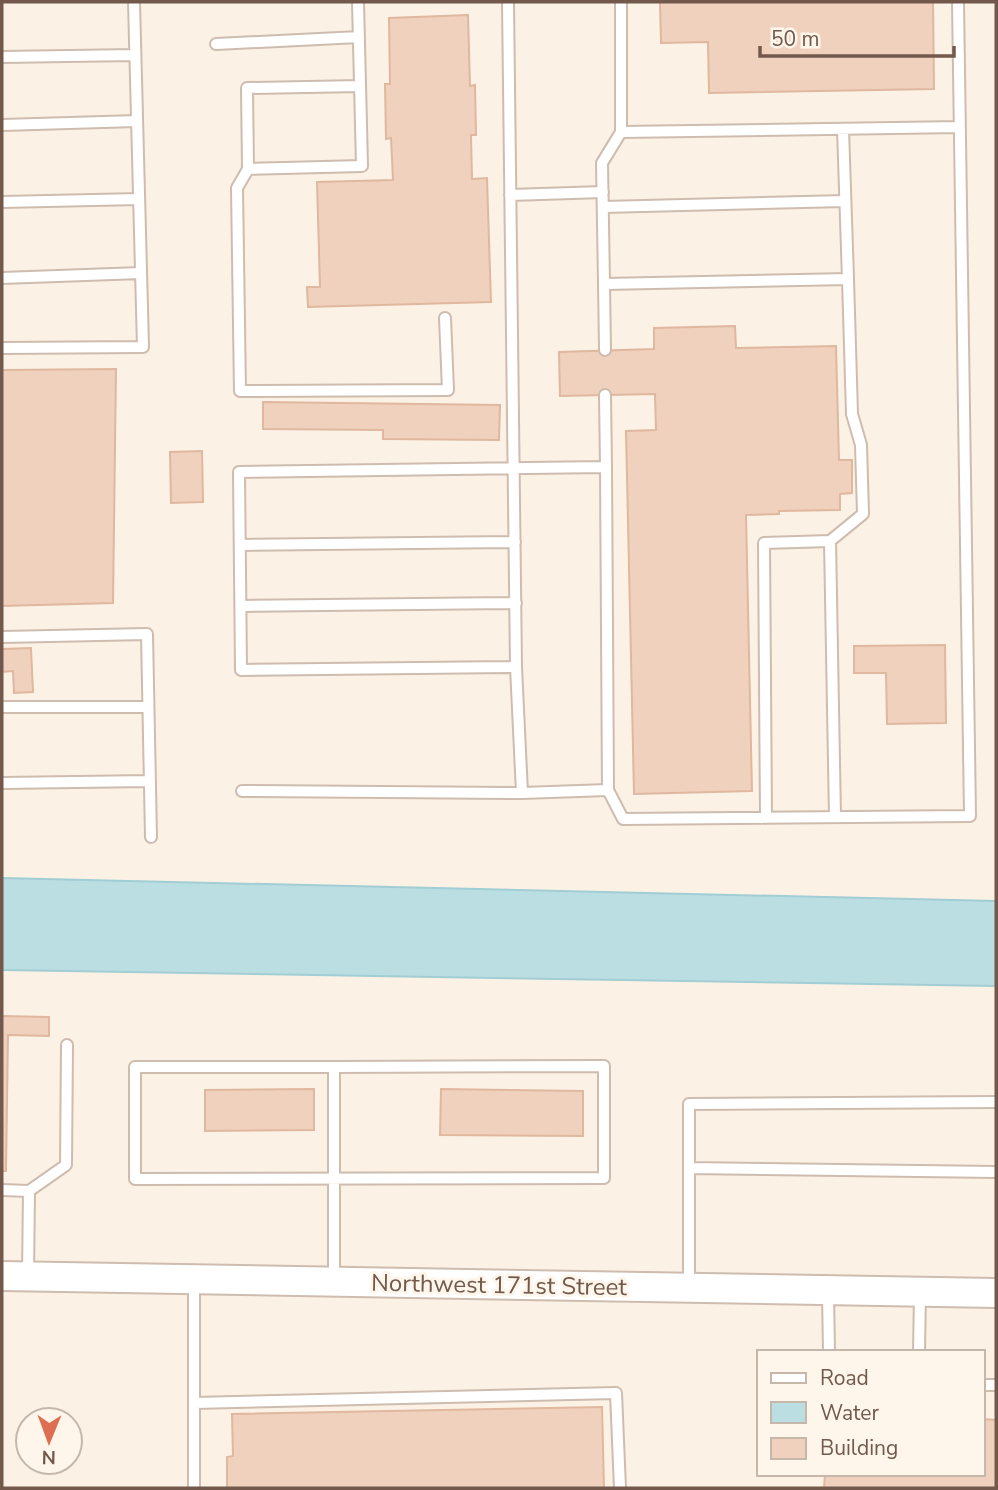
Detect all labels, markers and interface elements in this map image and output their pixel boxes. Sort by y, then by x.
scale bar [760,14,954,58]
text: 50 m [771,25,820,53]
street label: Northwest 171st Street [371,1267,628,1303]
legend [757,1350,984,1476]
text: Road [820,1364,869,1392]
text: Water [820,1399,879,1427]
north arrow [14,1406,84,1476]
text: Building [820,1434,898,1462]
text: N [41,1444,56,1470]

